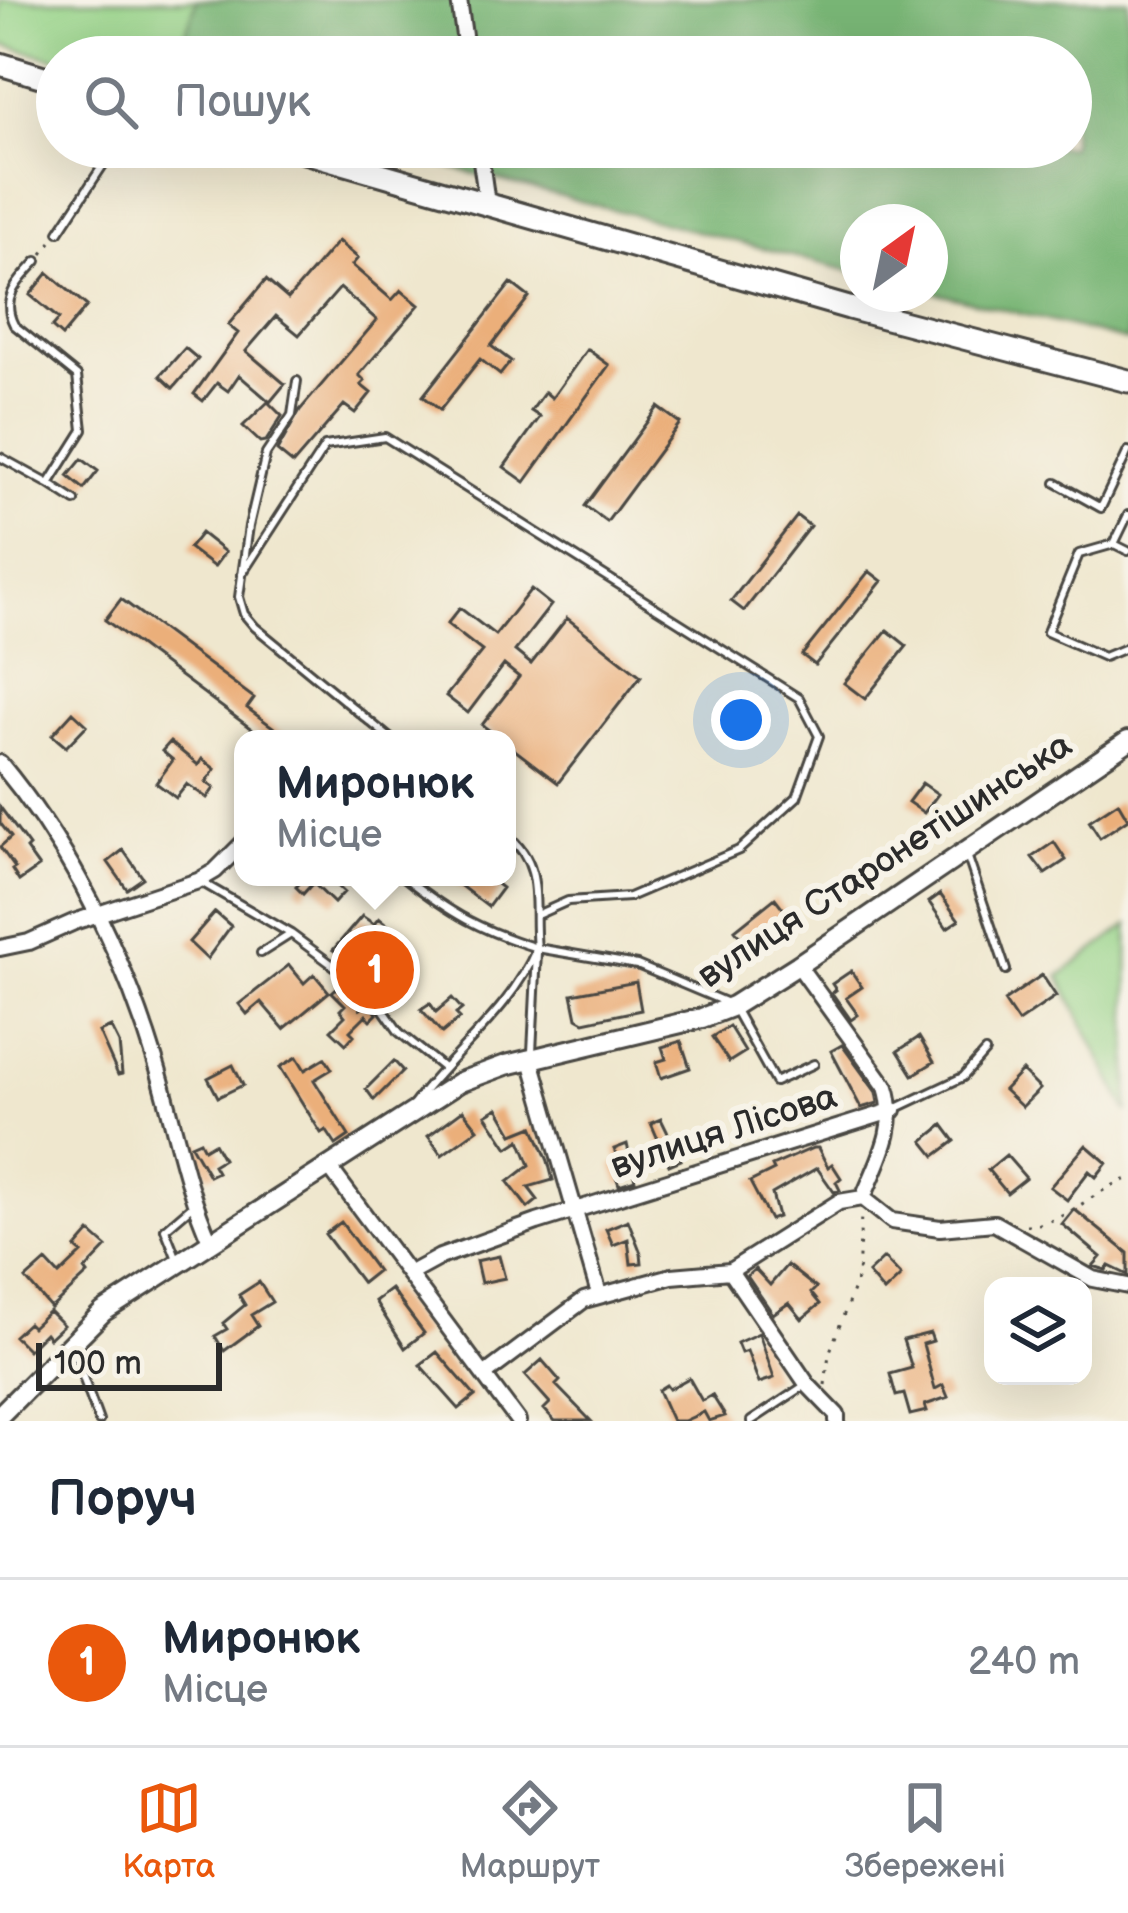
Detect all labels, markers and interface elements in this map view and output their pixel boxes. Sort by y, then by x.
search box [36,36,1092,168]
icon: search [78,69,144,135]
text: Пошук [174,75,311,130]
north arrow [840,204,948,312]
your location [711,690,771,750]
street label: вулиця Старонетішинська [690,724,1080,998]
popup [234,730,516,886]
text: Миронюк [276,757,474,812]
text: Місце [276,812,382,859]
pin: 1 [336,925,414,1015]
street label: вулиця Лісова [606,1075,842,1189]
map controls [984,1277,1092,1385]
button: layers [984,1277,1092,1385]
scale bar [36,1337,222,1390]
text: 100 m [54,1344,142,1384]
text: Поруч [48,1469,197,1530]
text: Миронюк [162,1612,360,1667]
text: 1 [79,1639,95,1686]
text: 240 m [968,1639,1080,1686]
text: Місце [162,1667,268,1714]
tab: Карта [122,1775,215,1887]
tab: Маршрут [460,1775,600,1887]
tab: Збережені [845,1775,1006,1887]

